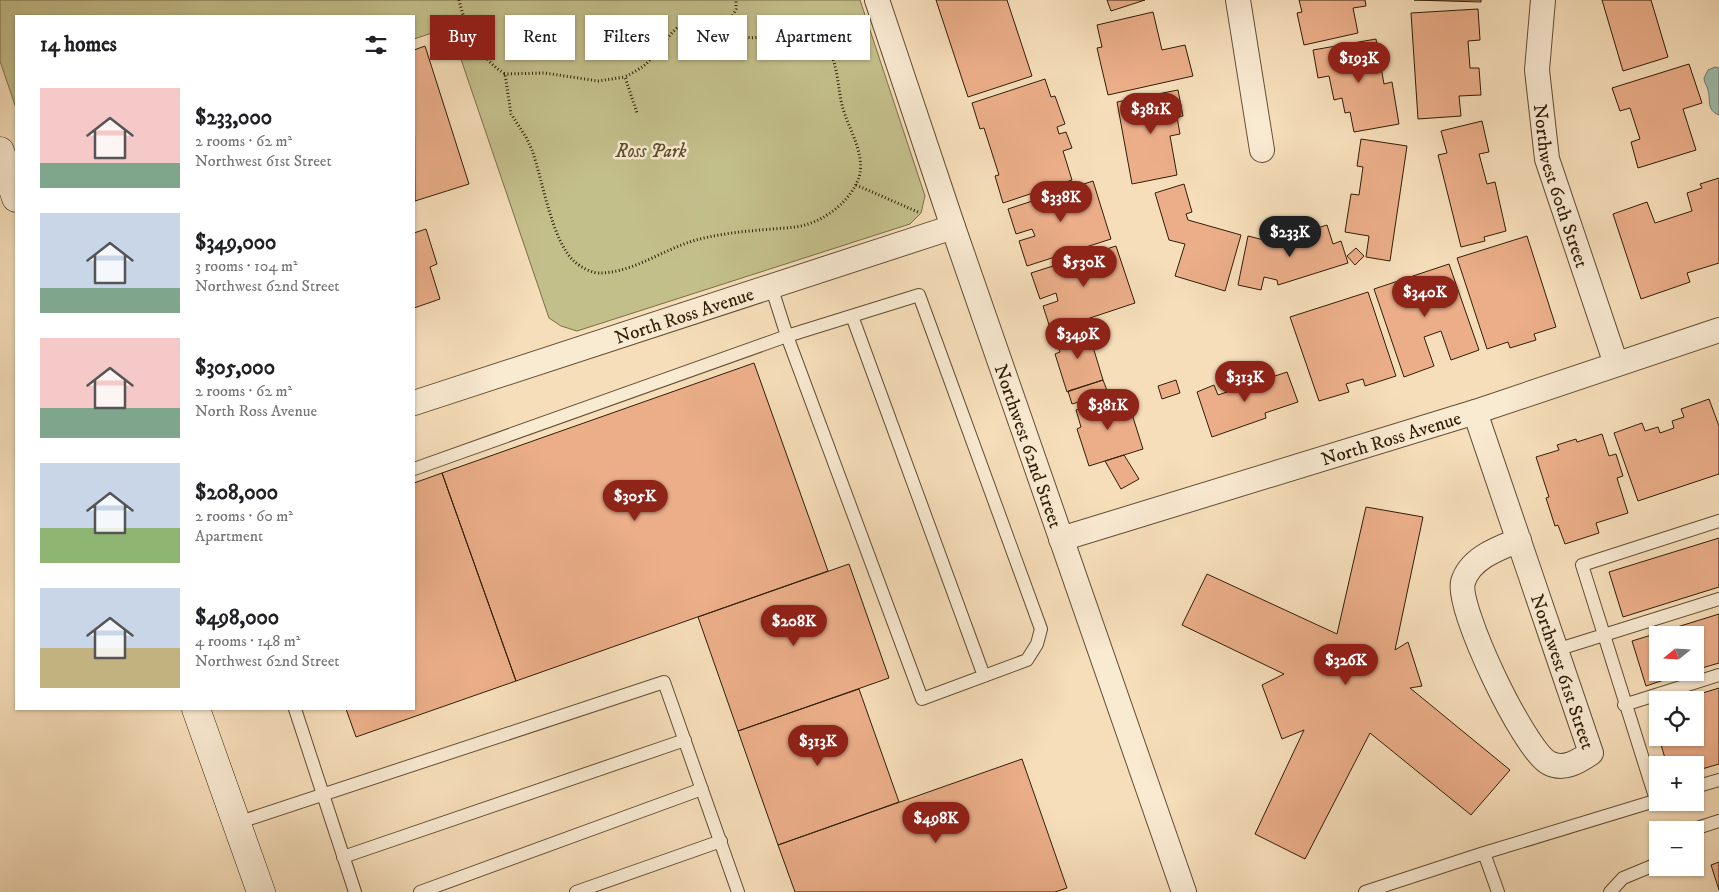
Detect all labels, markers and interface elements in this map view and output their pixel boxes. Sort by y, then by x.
chip: Buy [430,15,495,60]
chip: Rent [505,15,575,60]
chip: Filters [585,15,668,60]
chip: New [678,15,747,60]
chip: Apartment [757,15,870,60]
icon: filters [362,31,390,59]
text: 14 homes [40,32,117,58]
pin: $193K [1324,42,1394,84]
text: $193K [1339,48,1379,68]
pin: $381K [1116,92,1186,135]
text: $381K [1131,99,1171,119]
street label: Northwest 60th Street [1528,103,1593,271]
text: $233,000 [195,105,272,131]
icon: home [80,108,140,168]
text: 2 rooms · 62 m² [195,131,292,151]
park label: Ross Park [615,140,687,163]
text: Northwest 61st Street [195,151,332,171]
pin: $338K [1026,180,1096,223]
text: $338K [1041,187,1081,207]
pin: $233K [1255,216,1325,258]
text: $233K [1270,222,1310,242]
text: $349,000 [195,230,276,256]
icon: home [80,233,140,293]
pin: $530K [1049,246,1119,288]
text: $530K [1063,252,1105,272]
text: 3 rooms · 104 m² [195,256,298,276]
text: Northwest 62nd Street [195,276,339,296]
pin: $340K [1390,276,1460,318]
text: $340K [1403,282,1447,302]
street label: North Ross Avenue [612,283,757,350]
pin: $349K [1043,318,1113,360]
text: $349K [1056,324,1100,344]
text: $305,000 [195,355,275,381]
icon: home [80,358,140,418]
pin: $313K [1210,360,1280,403]
street label: Northwest 62nd Street [989,361,1067,531]
text: $313K [1226,367,1264,387]
text: 2 rooms · 62 m² [195,381,292,401]
pin: $381K [1073,388,1143,431]
text: $381K [1088,395,1128,415]
text: North Ross Avenue [195,401,317,421]
street label: North Ross Avenue [1319,407,1464,472]
text: $208,000 [195,480,278,506]
pin: $305K [600,480,670,522]
icon: home [80,483,140,543]
text: $305K [614,486,656,506]
text: 2 rooms · 60 m² [195,506,293,526]
text: Apartment [195,526,263,546]
street label: Northwest 61st Street [1525,591,1599,752]
pin: $208K [759,604,829,647]
text: $498,000 [195,605,279,631]
icon: home [80,608,140,668]
text: $208K [772,611,816,631]
north arrow [1649,626,1704,681]
map controls [1649,626,1704,876]
text: 4 rooms · 148 m² [195,631,300,651]
pin: $326K [1311,644,1381,686]
text: $326K [1325,650,1367,670]
text: Northwest 62nd Street [195,651,339,671]
button: locate [1649,691,1704,746]
pin: $313K [783,724,853,767]
text: $313K [799,731,837,751]
button: + [1649,756,1704,811]
pin: $498K [901,802,971,844]
text: $498K [913,808,959,828]
button: − [1649,821,1704,876]

